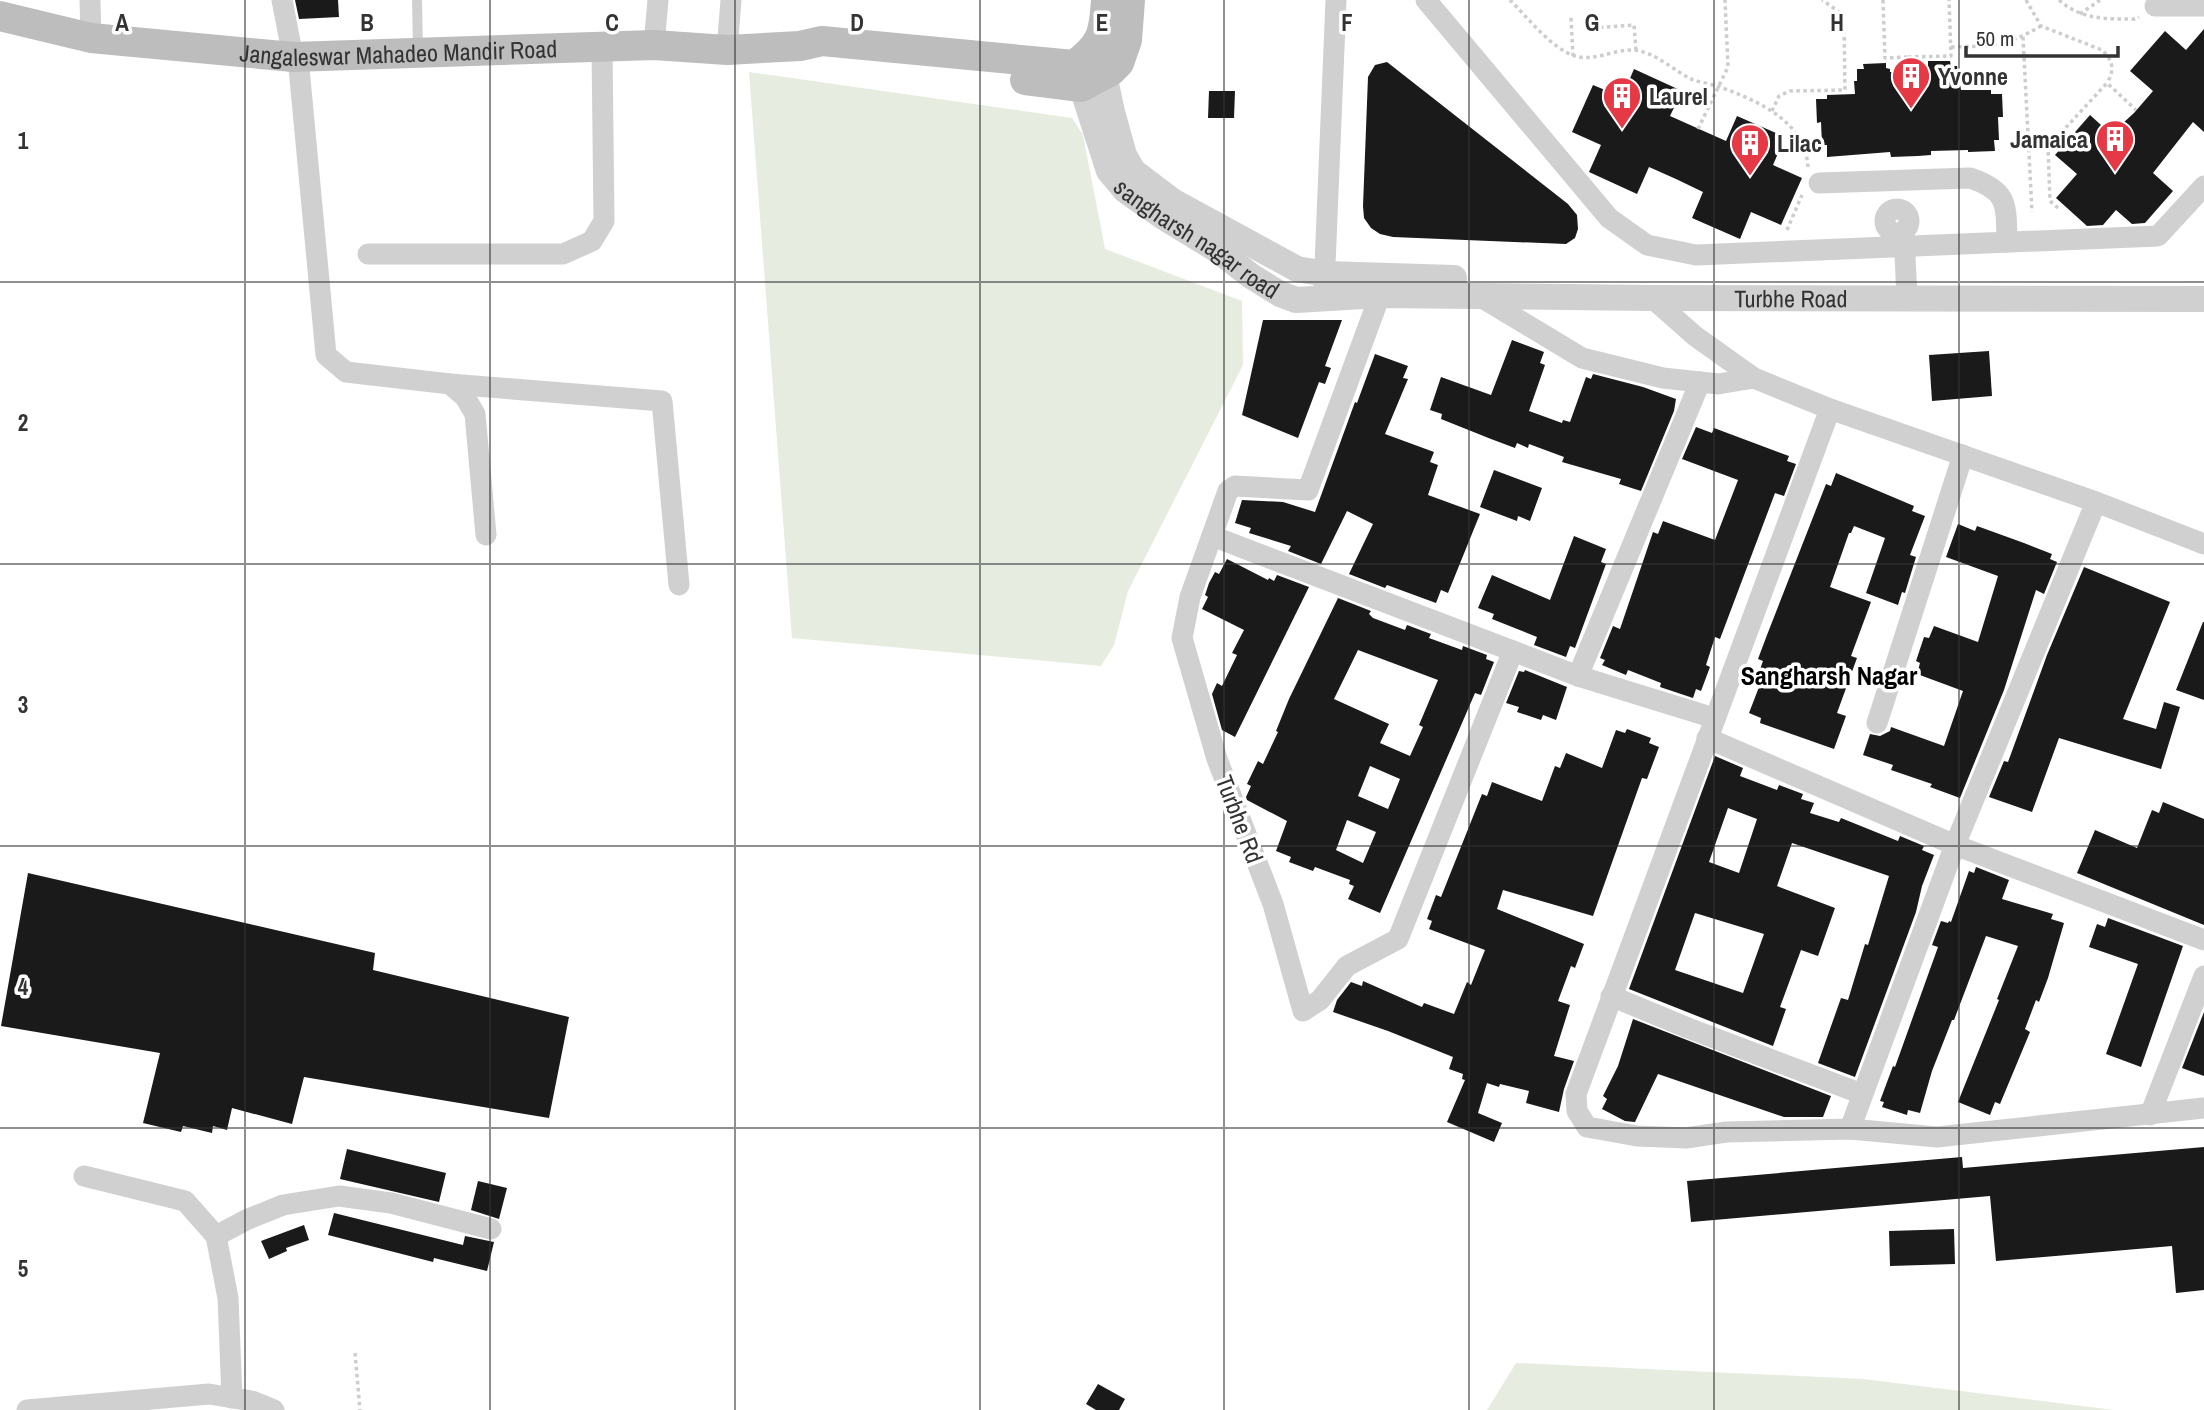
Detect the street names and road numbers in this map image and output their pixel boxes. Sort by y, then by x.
street label: Jangaleswar Mahadeo Mandir Road [238,32,558,73]
street label: sangharsh nagar road [1107,172,1285,306]
street label: Turbhe Road [1734,282,1848,314]
street label: Turbhe Rd [1209,771,1271,867]

